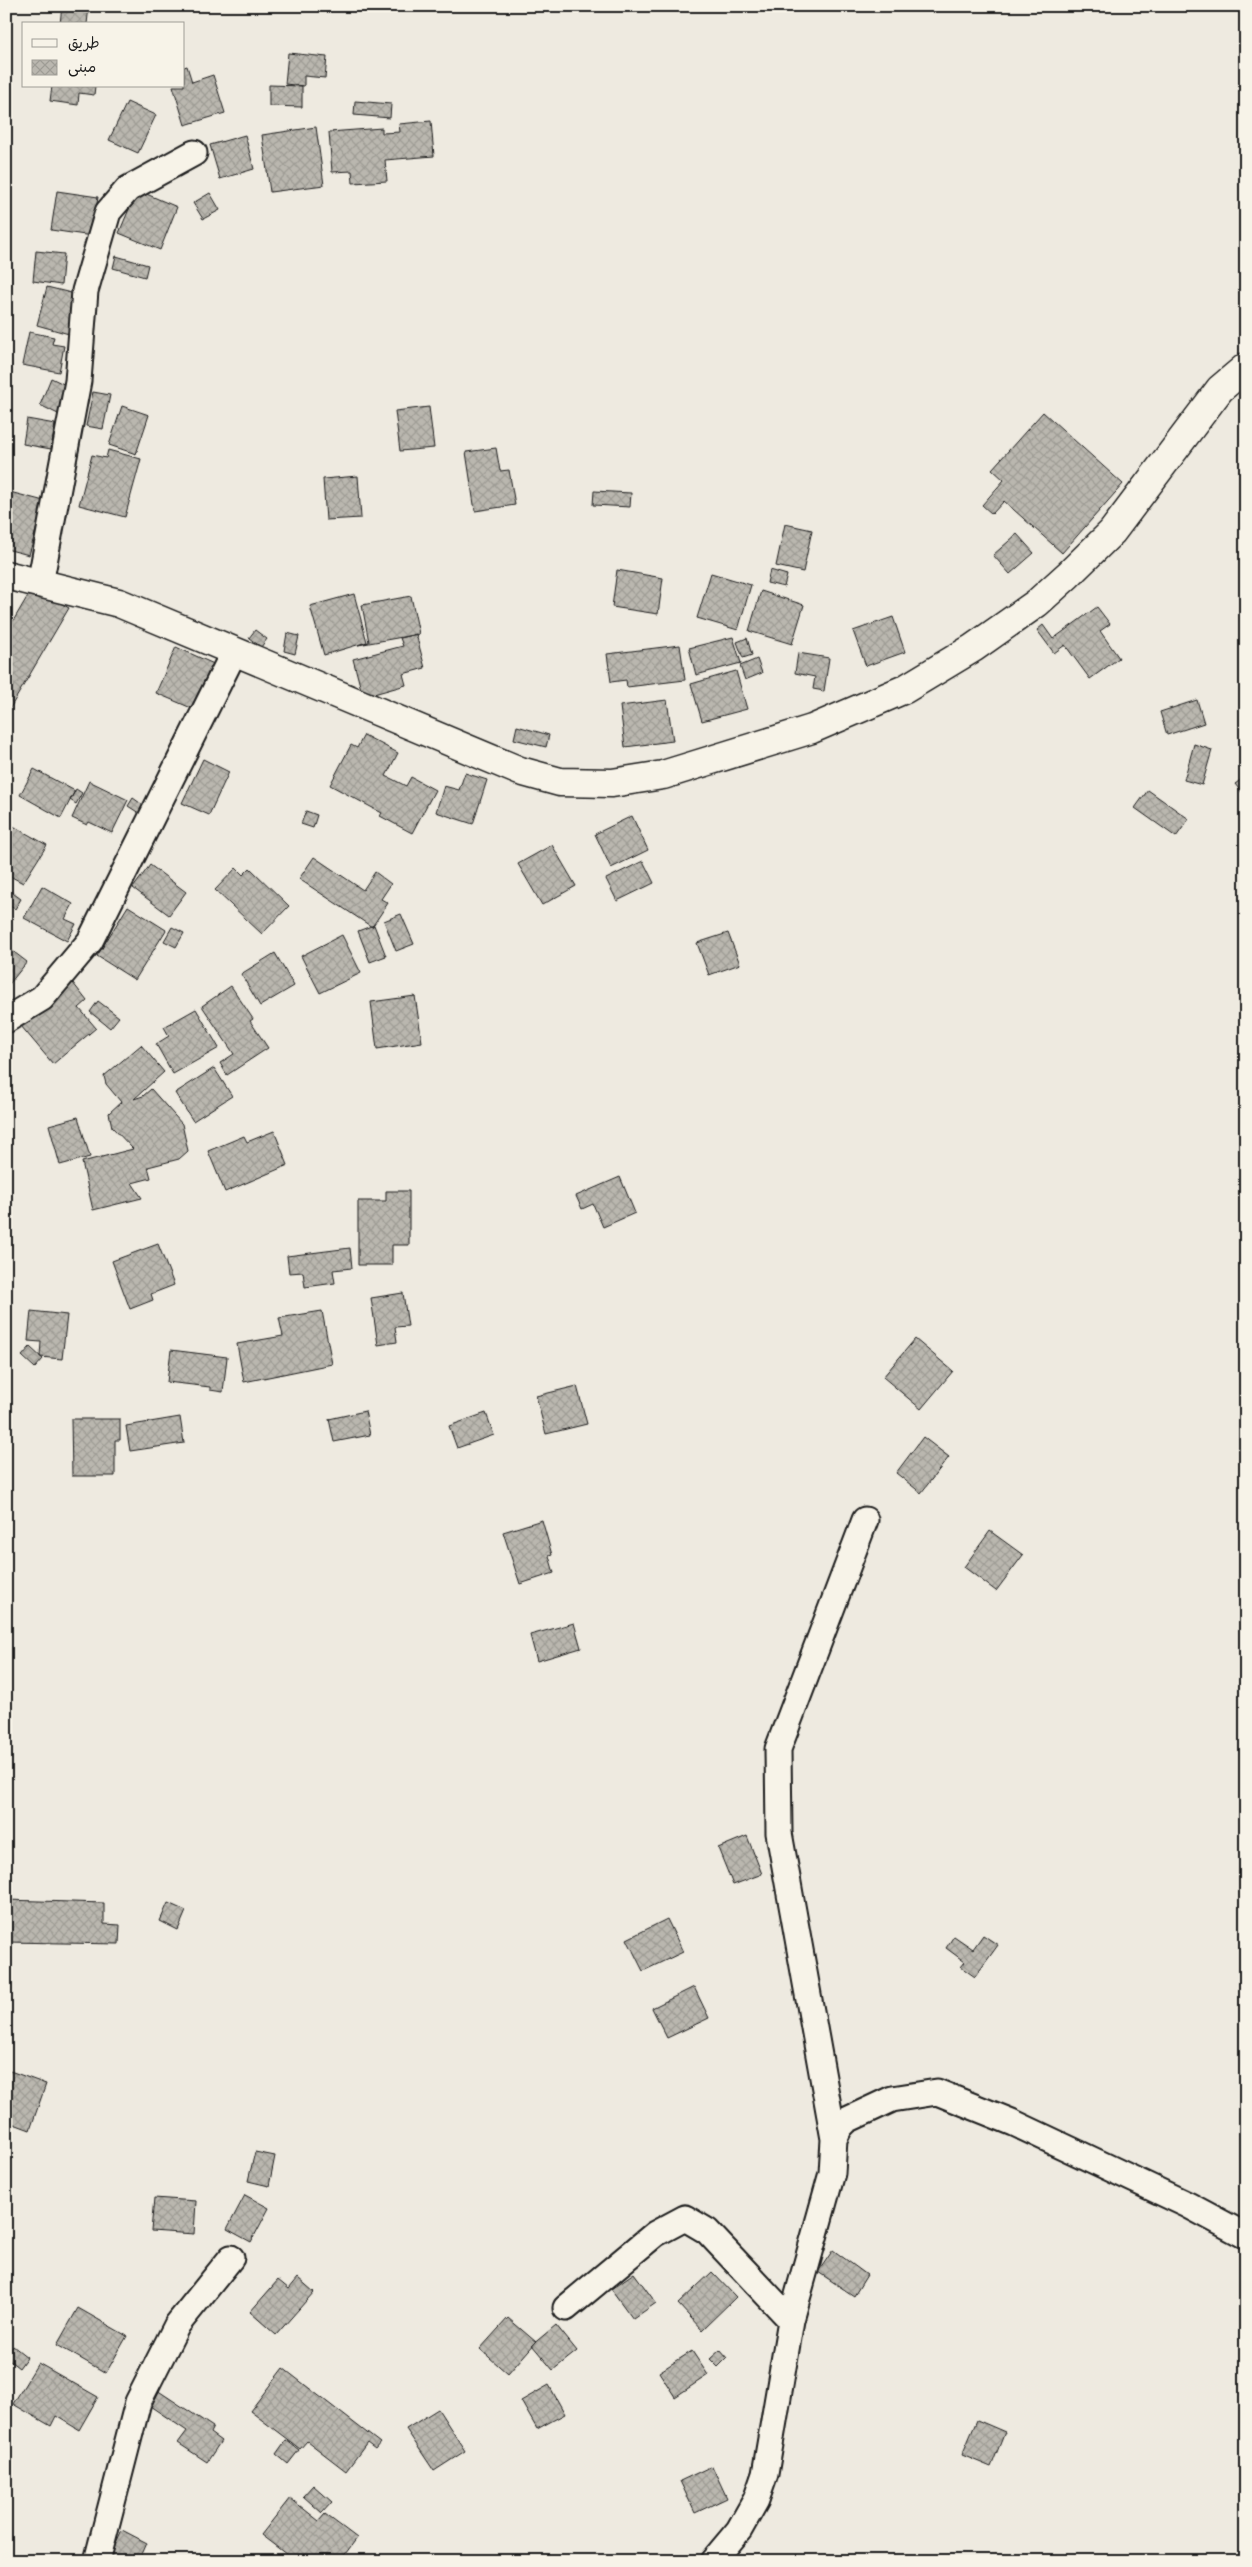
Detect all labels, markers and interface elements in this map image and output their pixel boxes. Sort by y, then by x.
legend [22,22,185,88]
text: طريق [68,32,100,53]
text: مبنى [68,56,96,77]

